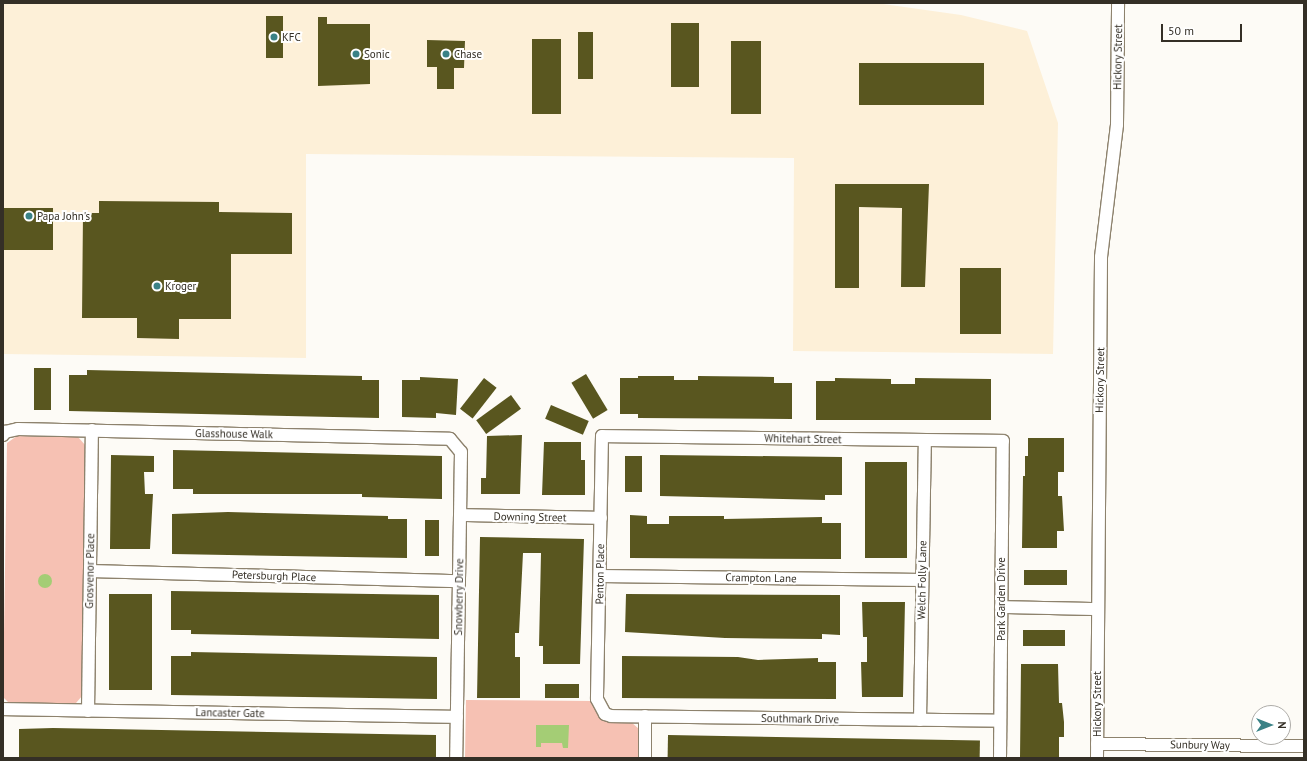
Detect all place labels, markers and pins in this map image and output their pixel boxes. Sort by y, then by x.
place label: KFC [282,30,301,44]
marker: KFC [269,32,279,42]
place label: Sonic [364,47,390,61]
place label: Chase [454,47,482,61]
marker: Sonic [351,49,361,59]
marker: Chase [441,49,451,59]
place label: Papa John's [37,209,90,223]
marker: Papa John's [24,211,34,221]
place label: Kroger [165,279,196,293]
marker: Kroger [152,281,162,291]

